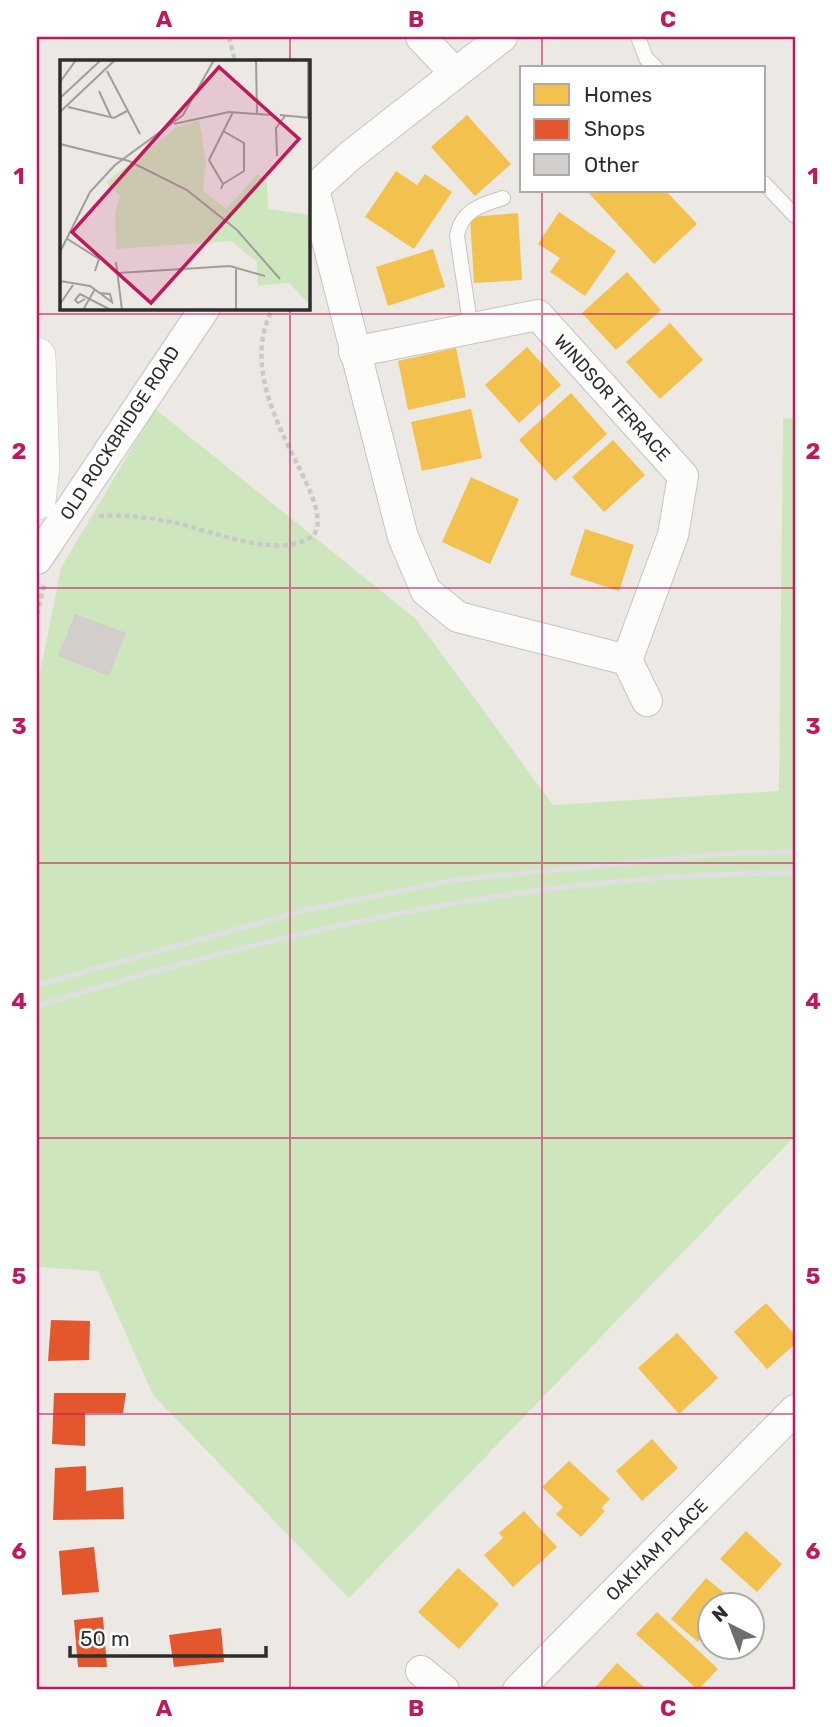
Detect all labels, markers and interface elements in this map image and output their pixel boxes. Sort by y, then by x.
text: A [156,5,173,33]
text: B [408,5,424,33]
text: C [660,5,676,33]
inset map [60,60,310,310]
legend [520,66,766,192]
text: Homes [584,82,652,107]
text: Shops [584,116,645,141]
text: Other [584,152,639,177]
text: 1 [13,162,25,190]
text: 1 [807,162,819,190]
street label: WINDSOR TERRACE [549,330,675,466]
street label: OLD ROCKBRIDGE ROAD [56,342,184,524]
text: 2 [12,437,26,465]
text: 2 [806,437,820,465]
text: 3 [11,712,27,740]
text: 3 [805,712,821,740]
text: 4 [11,987,27,1015]
text: 4 [805,987,821,1015]
text: 5 [12,1262,27,1290]
text: 5 [806,1262,821,1290]
street label: OAKHAM PLACE [602,1495,712,1605]
text: 6 [12,1537,27,1565]
text: 6 [806,1537,821,1565]
north arrow [696,1590,766,1660]
text: N [707,1601,733,1627]
scale bar [70,1615,266,1659]
text: 50 m [80,1626,130,1651]
text: A [156,1694,173,1722]
text: B [408,1694,424,1722]
text: C [660,1694,676,1722]

